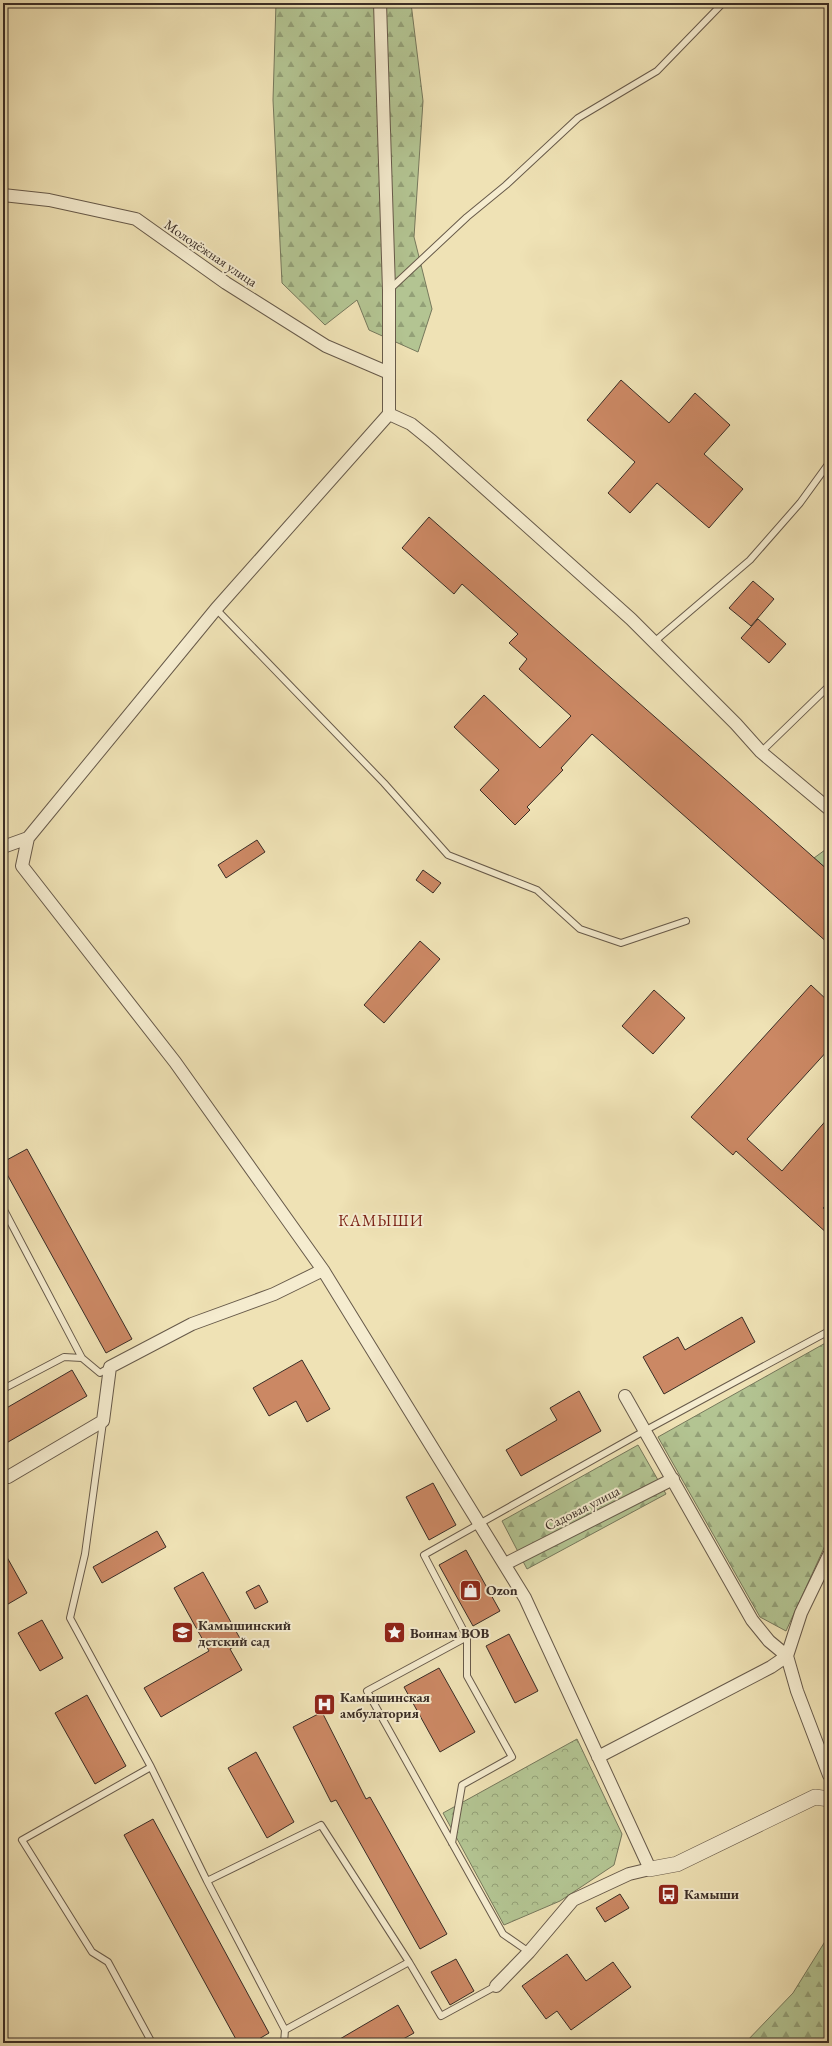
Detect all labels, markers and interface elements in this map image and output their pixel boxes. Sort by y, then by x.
street label: Молодёжная улица [161,215,261,291]
district label: КАМЫШИ [338,1210,424,1231]
street label: Садовая улица [541,1481,623,1535]
shop icon: Ozon [457,1577,483,1603]
place label: Ozon [486,1581,518,1599]
place label: Камышинский детский сад [198,1616,291,1650]
school or university icon: Камышинский детский сад [169,1620,195,1646]
place icon: Воинам ВОВ [381,1620,407,1646]
place label: Воинам ВОВ [410,1624,489,1642]
place label: Камышинская амбулатория [340,1688,431,1722]
hospital icon: Камышинская амбулатория [311,1692,337,1718]
bus stop icon: Камыши [656,1881,682,1907]
place label: Камыши [684,1885,739,1903]

